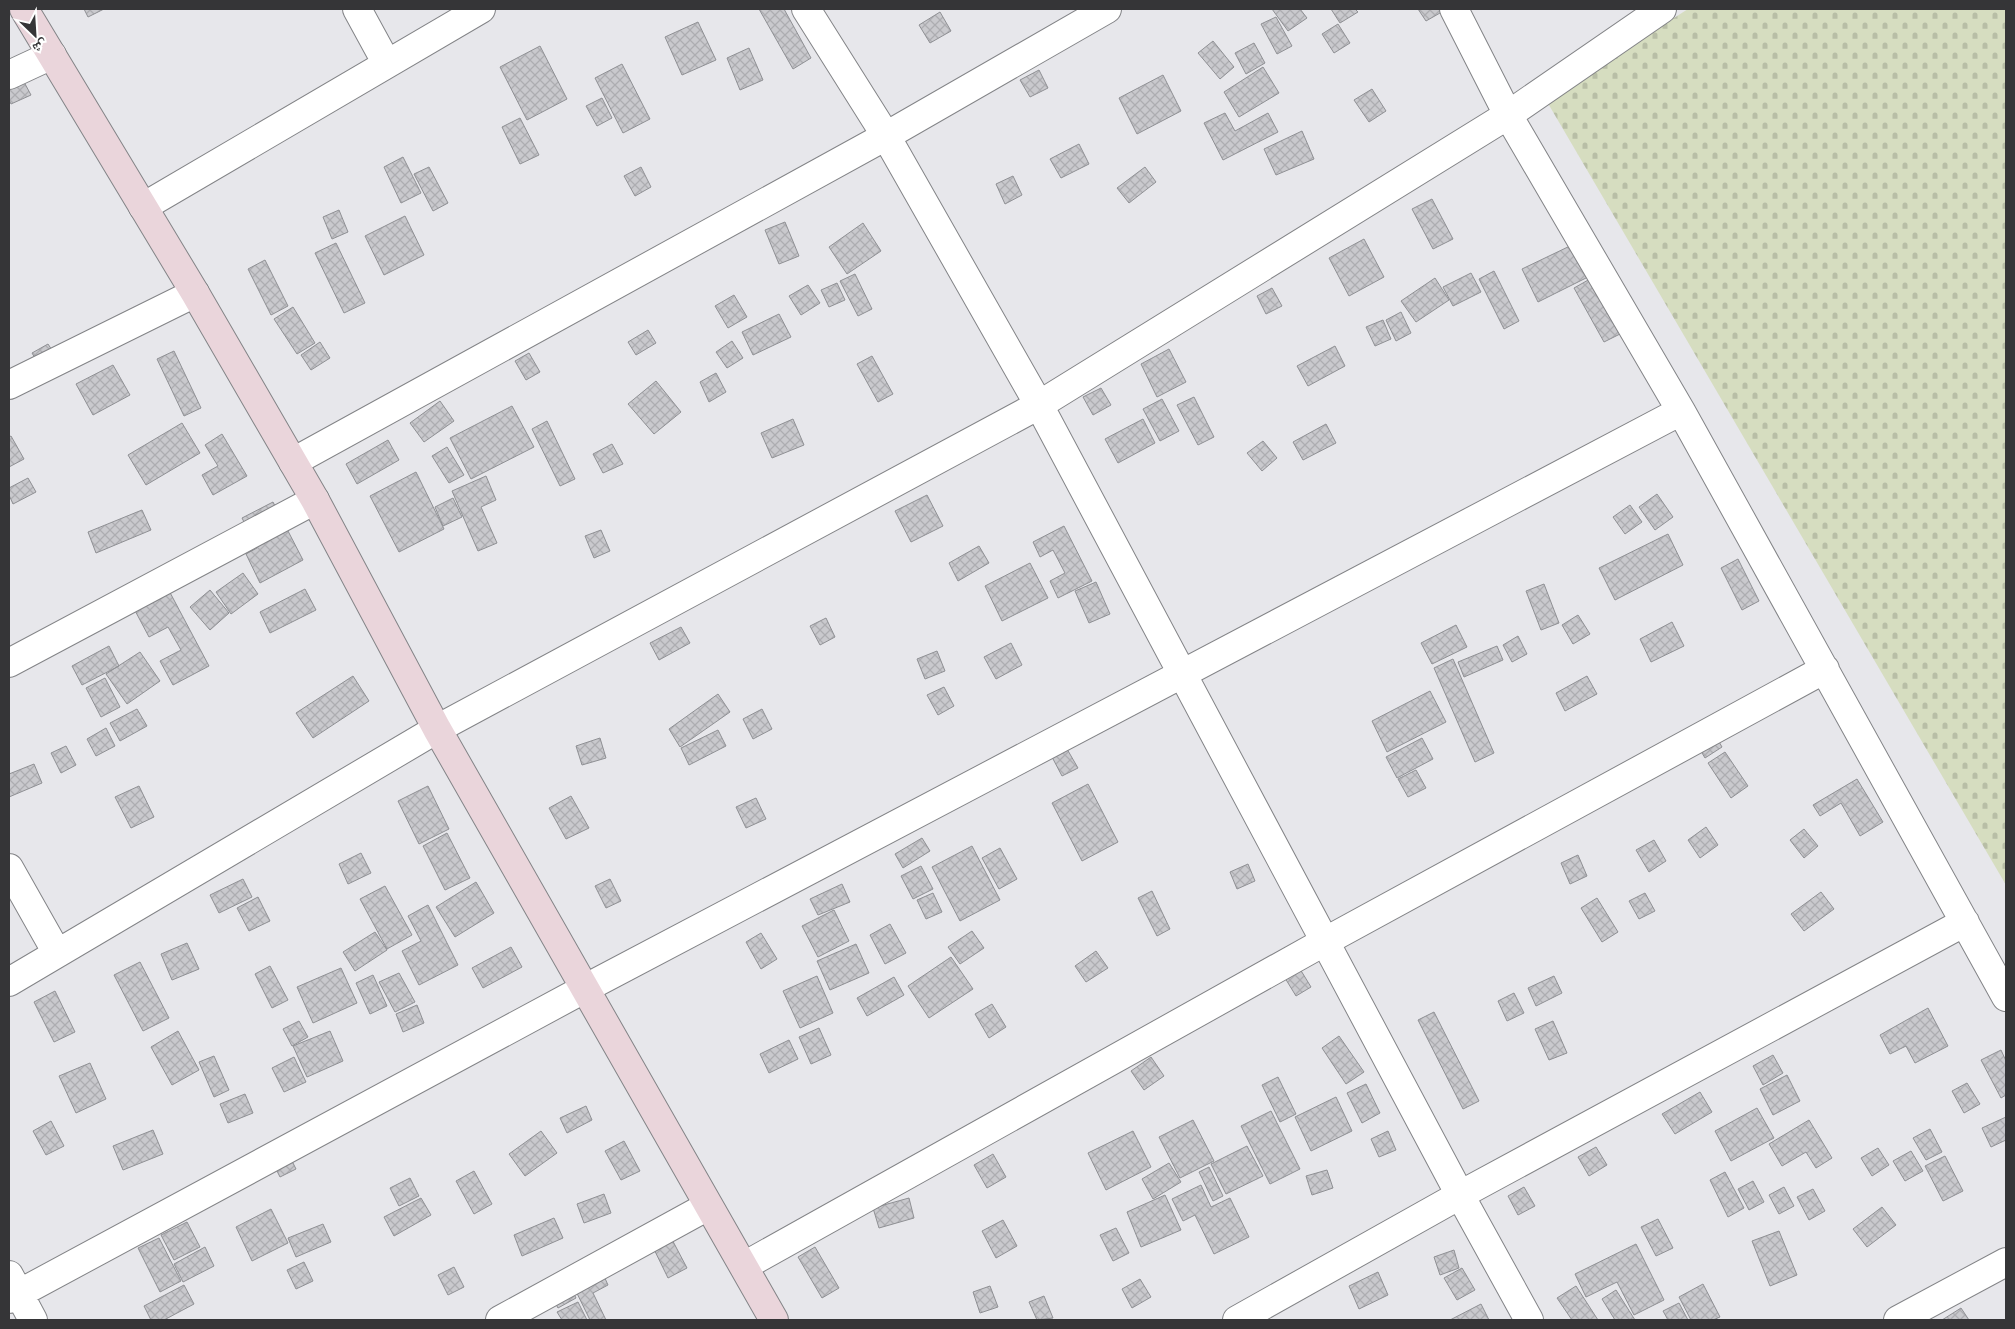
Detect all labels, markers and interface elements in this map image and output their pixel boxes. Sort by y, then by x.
north arrow [10,10,60,60]
text: ش [30,35,51,58]

